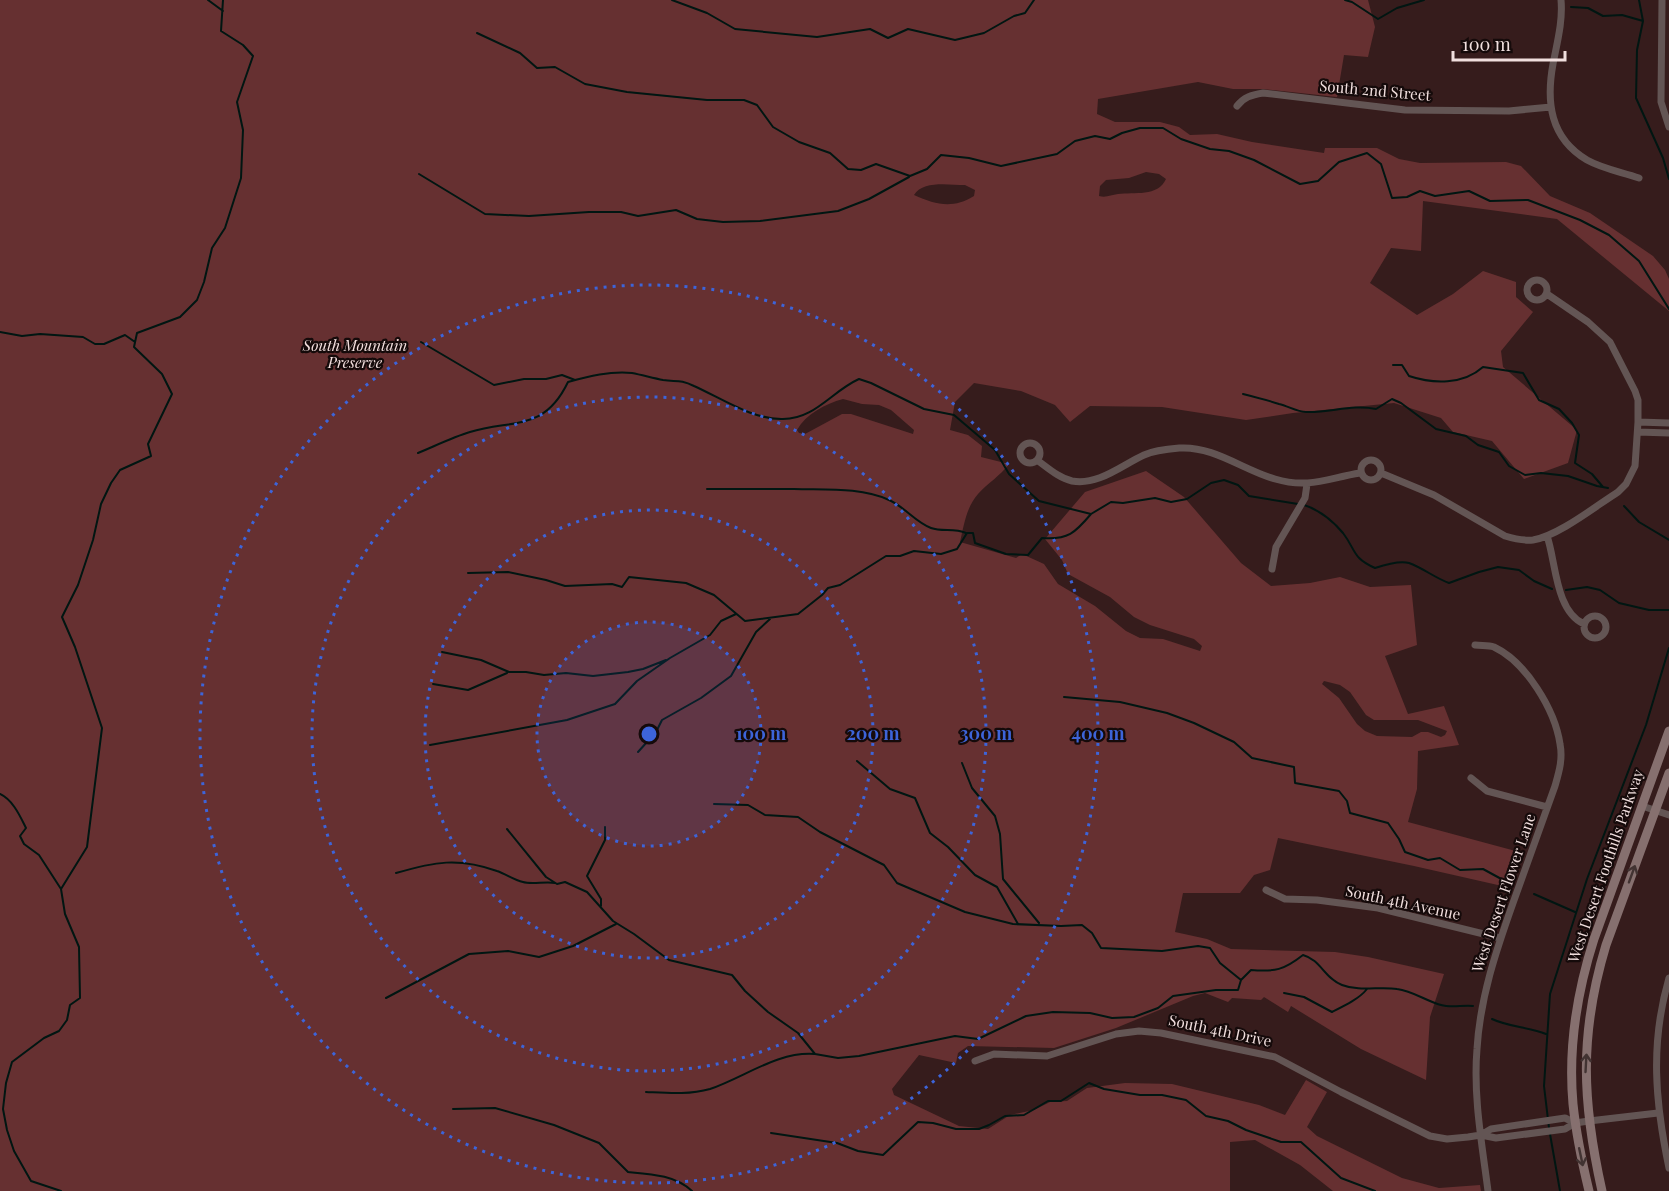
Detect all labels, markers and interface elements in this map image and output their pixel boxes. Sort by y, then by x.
scale bar [1453,24,1566,62]
text: 100 m [1462,32,1511,56]
street label: South 2nd Street [1319,75,1432,105]
park label: South Mountain Preserve [302,335,407,372]
text: 100 m [736,721,787,745]
text: 200 m [846,721,900,745]
text: 300 m [960,721,1013,745]
text: 400 m [1071,721,1125,745]
centre of rings [639,724,659,744]
street label: West Desert Foothills Parkway [1562,766,1648,966]
street label: West Desert Flower Lane [1466,811,1540,976]
one-way arrow [1627,865,1638,884]
street label: South 4th Avenue [1344,880,1462,924]
street label: South 4th Drive [1167,1009,1273,1051]
one-way arrow [1580,1053,1591,1073]
one-way arrow [1576,1147,1588,1166]

